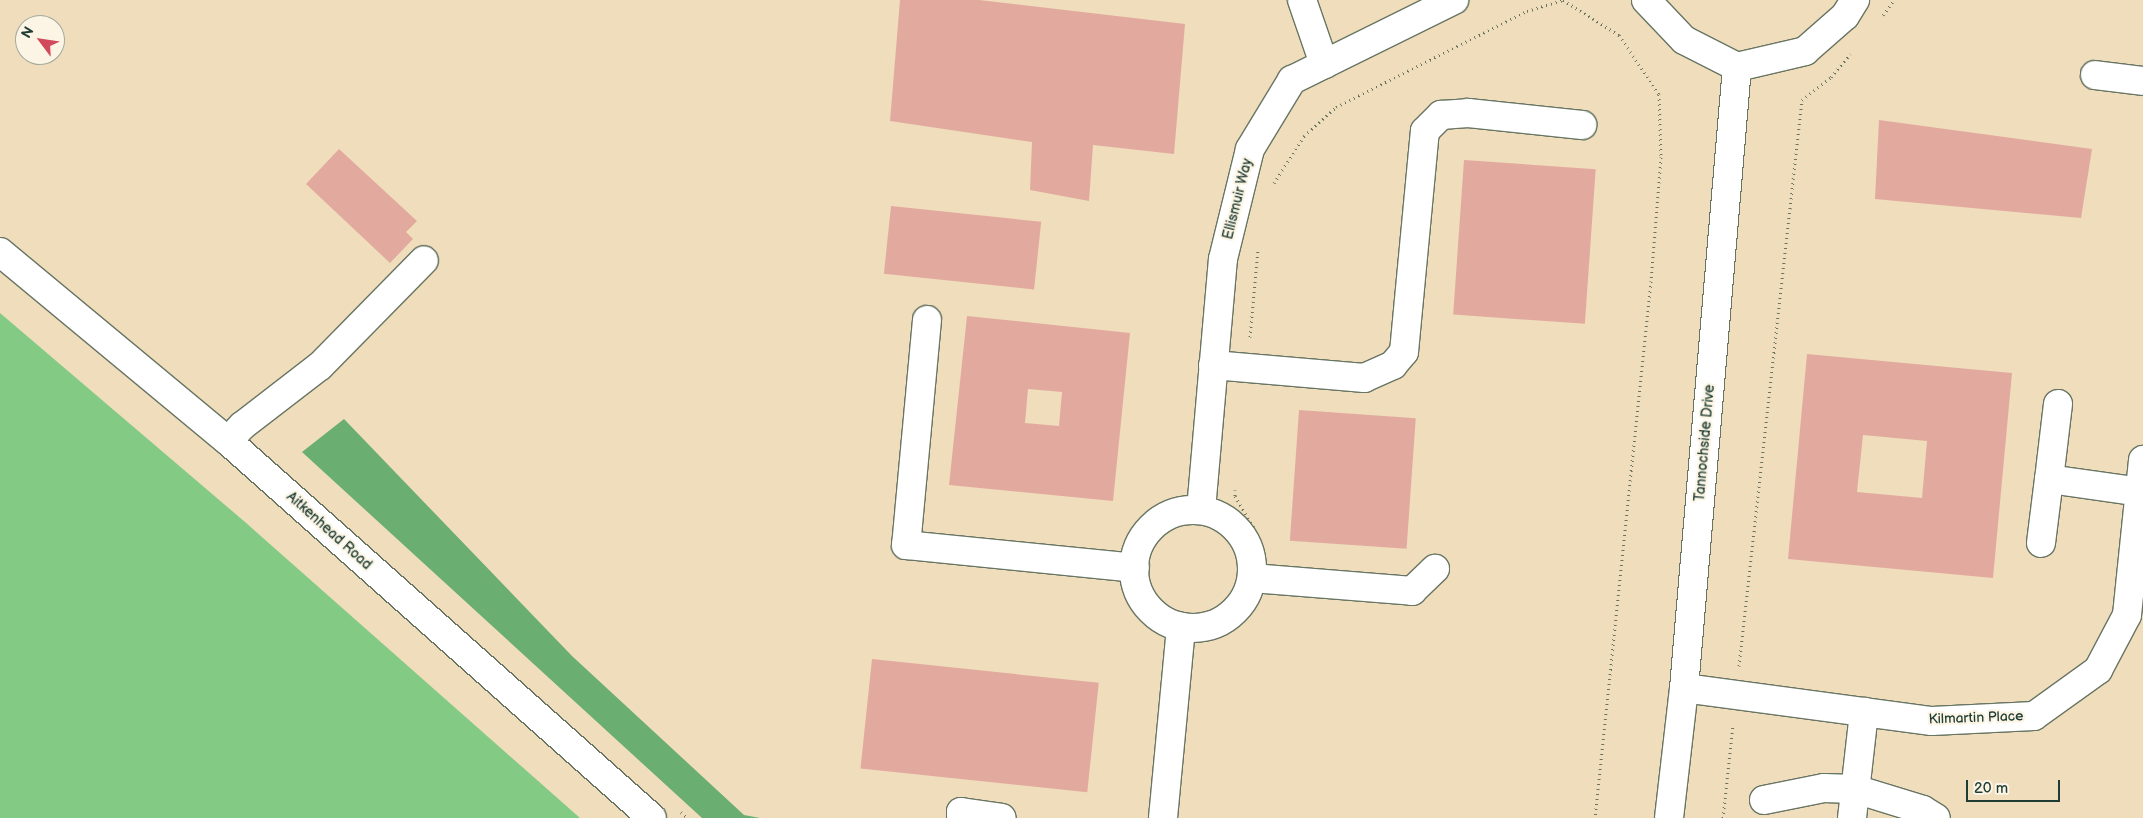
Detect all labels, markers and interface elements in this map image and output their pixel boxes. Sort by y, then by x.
north arrow [15,15,65,65]
text: N [18,24,38,41]
street label: Ellismuir Way [1220,157,1256,241]
street label: Tannochside Drive [1692,384,1718,502]
street label: Aitkenhead Road [283,488,375,574]
street label: Kilmartin Place [1928,708,2024,728]
scale bar [1968,770,2062,802]
text: 20 m [1974,779,2008,798]

